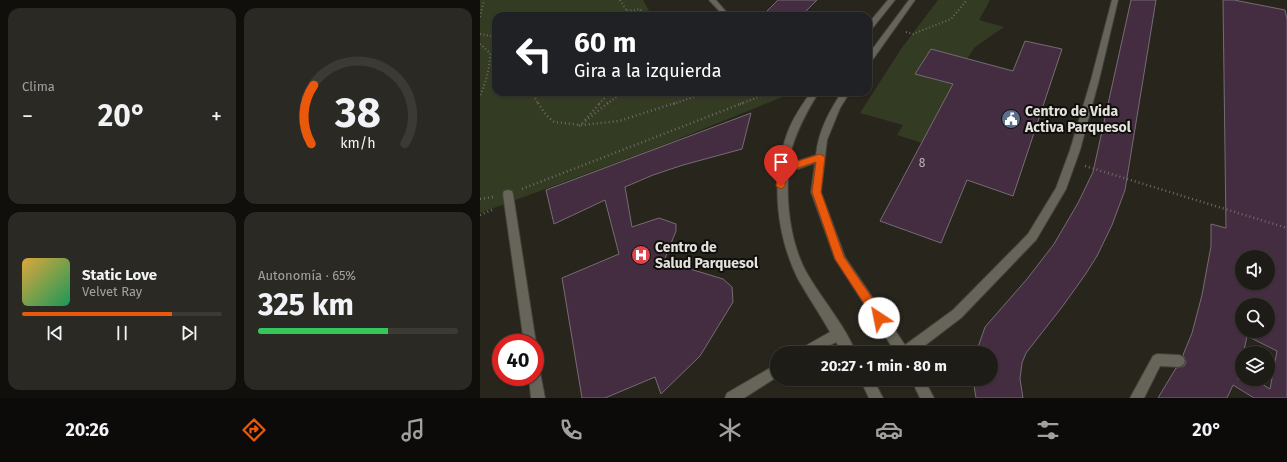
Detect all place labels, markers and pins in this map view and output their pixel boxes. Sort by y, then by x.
place label: Centro de Vida Activa Parquesol [1024,103,1132,136]
public building icon: Centro de Vida Activa Parquesol [1000,108,1022,130]
pin [764,145,798,186]
place label: Centro de Salud Parquesol [655,239,759,272]
hospital icon: Centro de Salud Parquesol [630,244,652,266]

